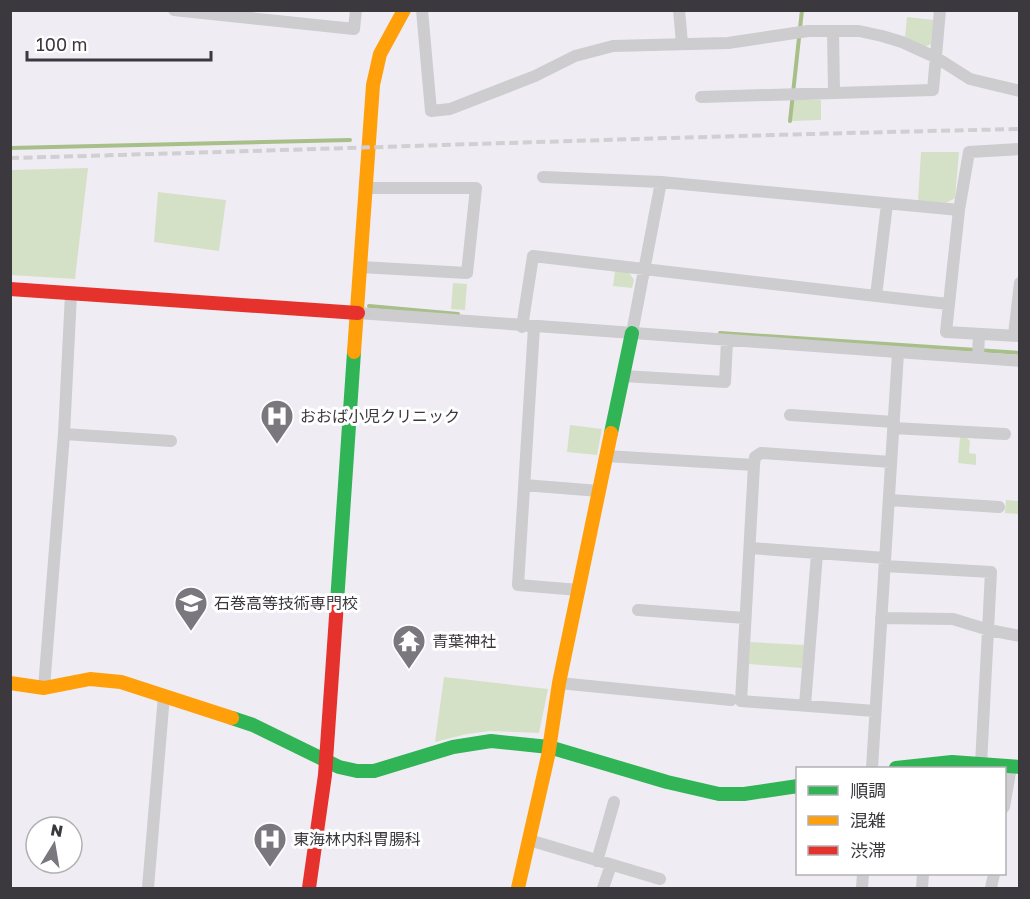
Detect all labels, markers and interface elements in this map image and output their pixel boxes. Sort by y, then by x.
scale bar [27,24,212,62]
text: 100 m [36,33,87,55]
hospital icon: おおば小児クリニック [259,398,295,445]
place label: おおば小児クリニック [300,406,460,426]
school or university icon: 石巻高等技術専門校 [173,585,209,632]
place label: 石巻高等技術専門校 [214,593,358,613]
temple icon: 青葉神社 [391,623,427,670]
place label: 青葉神社 [432,631,496,651]
legend [796,767,1006,875]
text: 順調 [850,779,886,801]
text: 混雑 [850,809,886,831]
north arrow [24,815,84,875]
text: N [49,819,65,841]
hospital icon: 東海林内科胃腸科 [252,821,288,868]
place label: 東海林内科胃腸科 [293,829,421,849]
text: 渋滞 [850,839,886,861]

